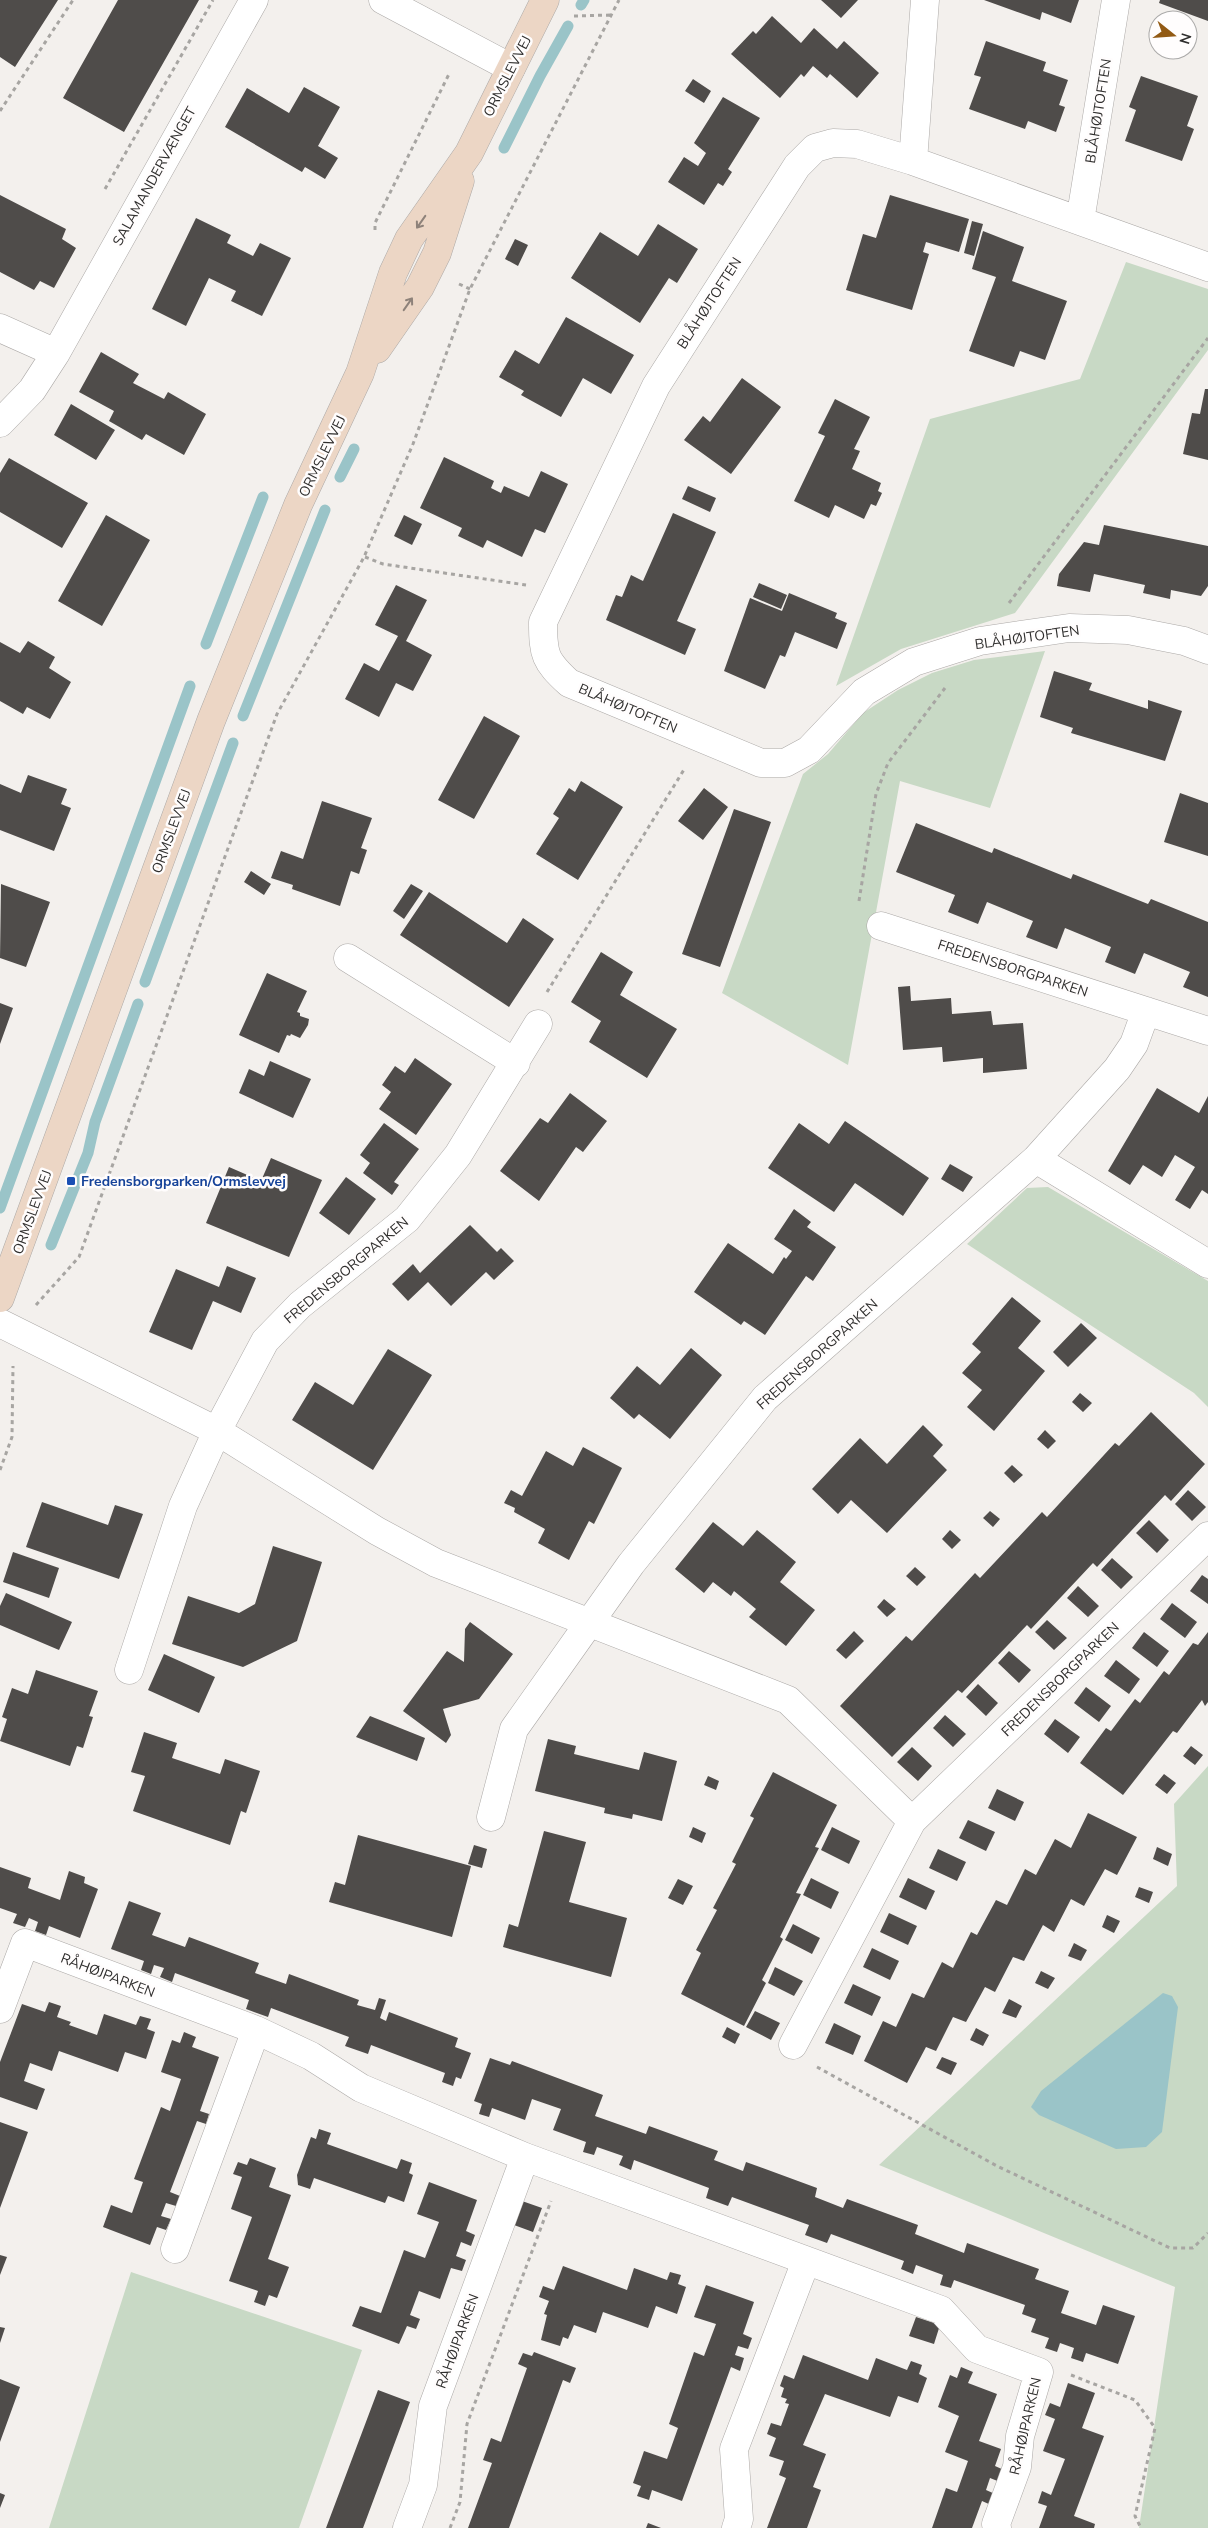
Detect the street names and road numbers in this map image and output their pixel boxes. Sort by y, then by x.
street label: ORMSLEVVEJ [479,33,536,120]
street label: BLÅHØJTOFTEN [1081,57,1116,165]
street label: SALAMANDERVÆNGET [108,103,201,249]
street label: BLÅHØJTOFTEN [673,254,746,353]
street label: ORMSLEVVEJ [295,412,350,500]
street label: BLÅHØJTOFTEN [973,621,1081,654]
street label: BLÅHØJTOFTEN [575,679,680,738]
street label: ORMSLEVVEJ [147,786,196,876]
street label: FREDENSBORGPARKEN [935,935,1090,1002]
street label: ORMSLEVVEJ [8,1167,57,1257]
street label: FREDENSBORGPARKEN [280,1213,413,1328]
street label: FREDENSBORGPARKEN [753,1295,882,1414]
street label: FREDENSBORGPARKEN [997,1618,1123,1741]
street label: RÅHØJPARKEN [58,1949,158,2002]
street label: RÅHØJPARKEN [432,2291,483,2391]
street label: RÅHØJPARKEN [1005,2375,1046,2477]

